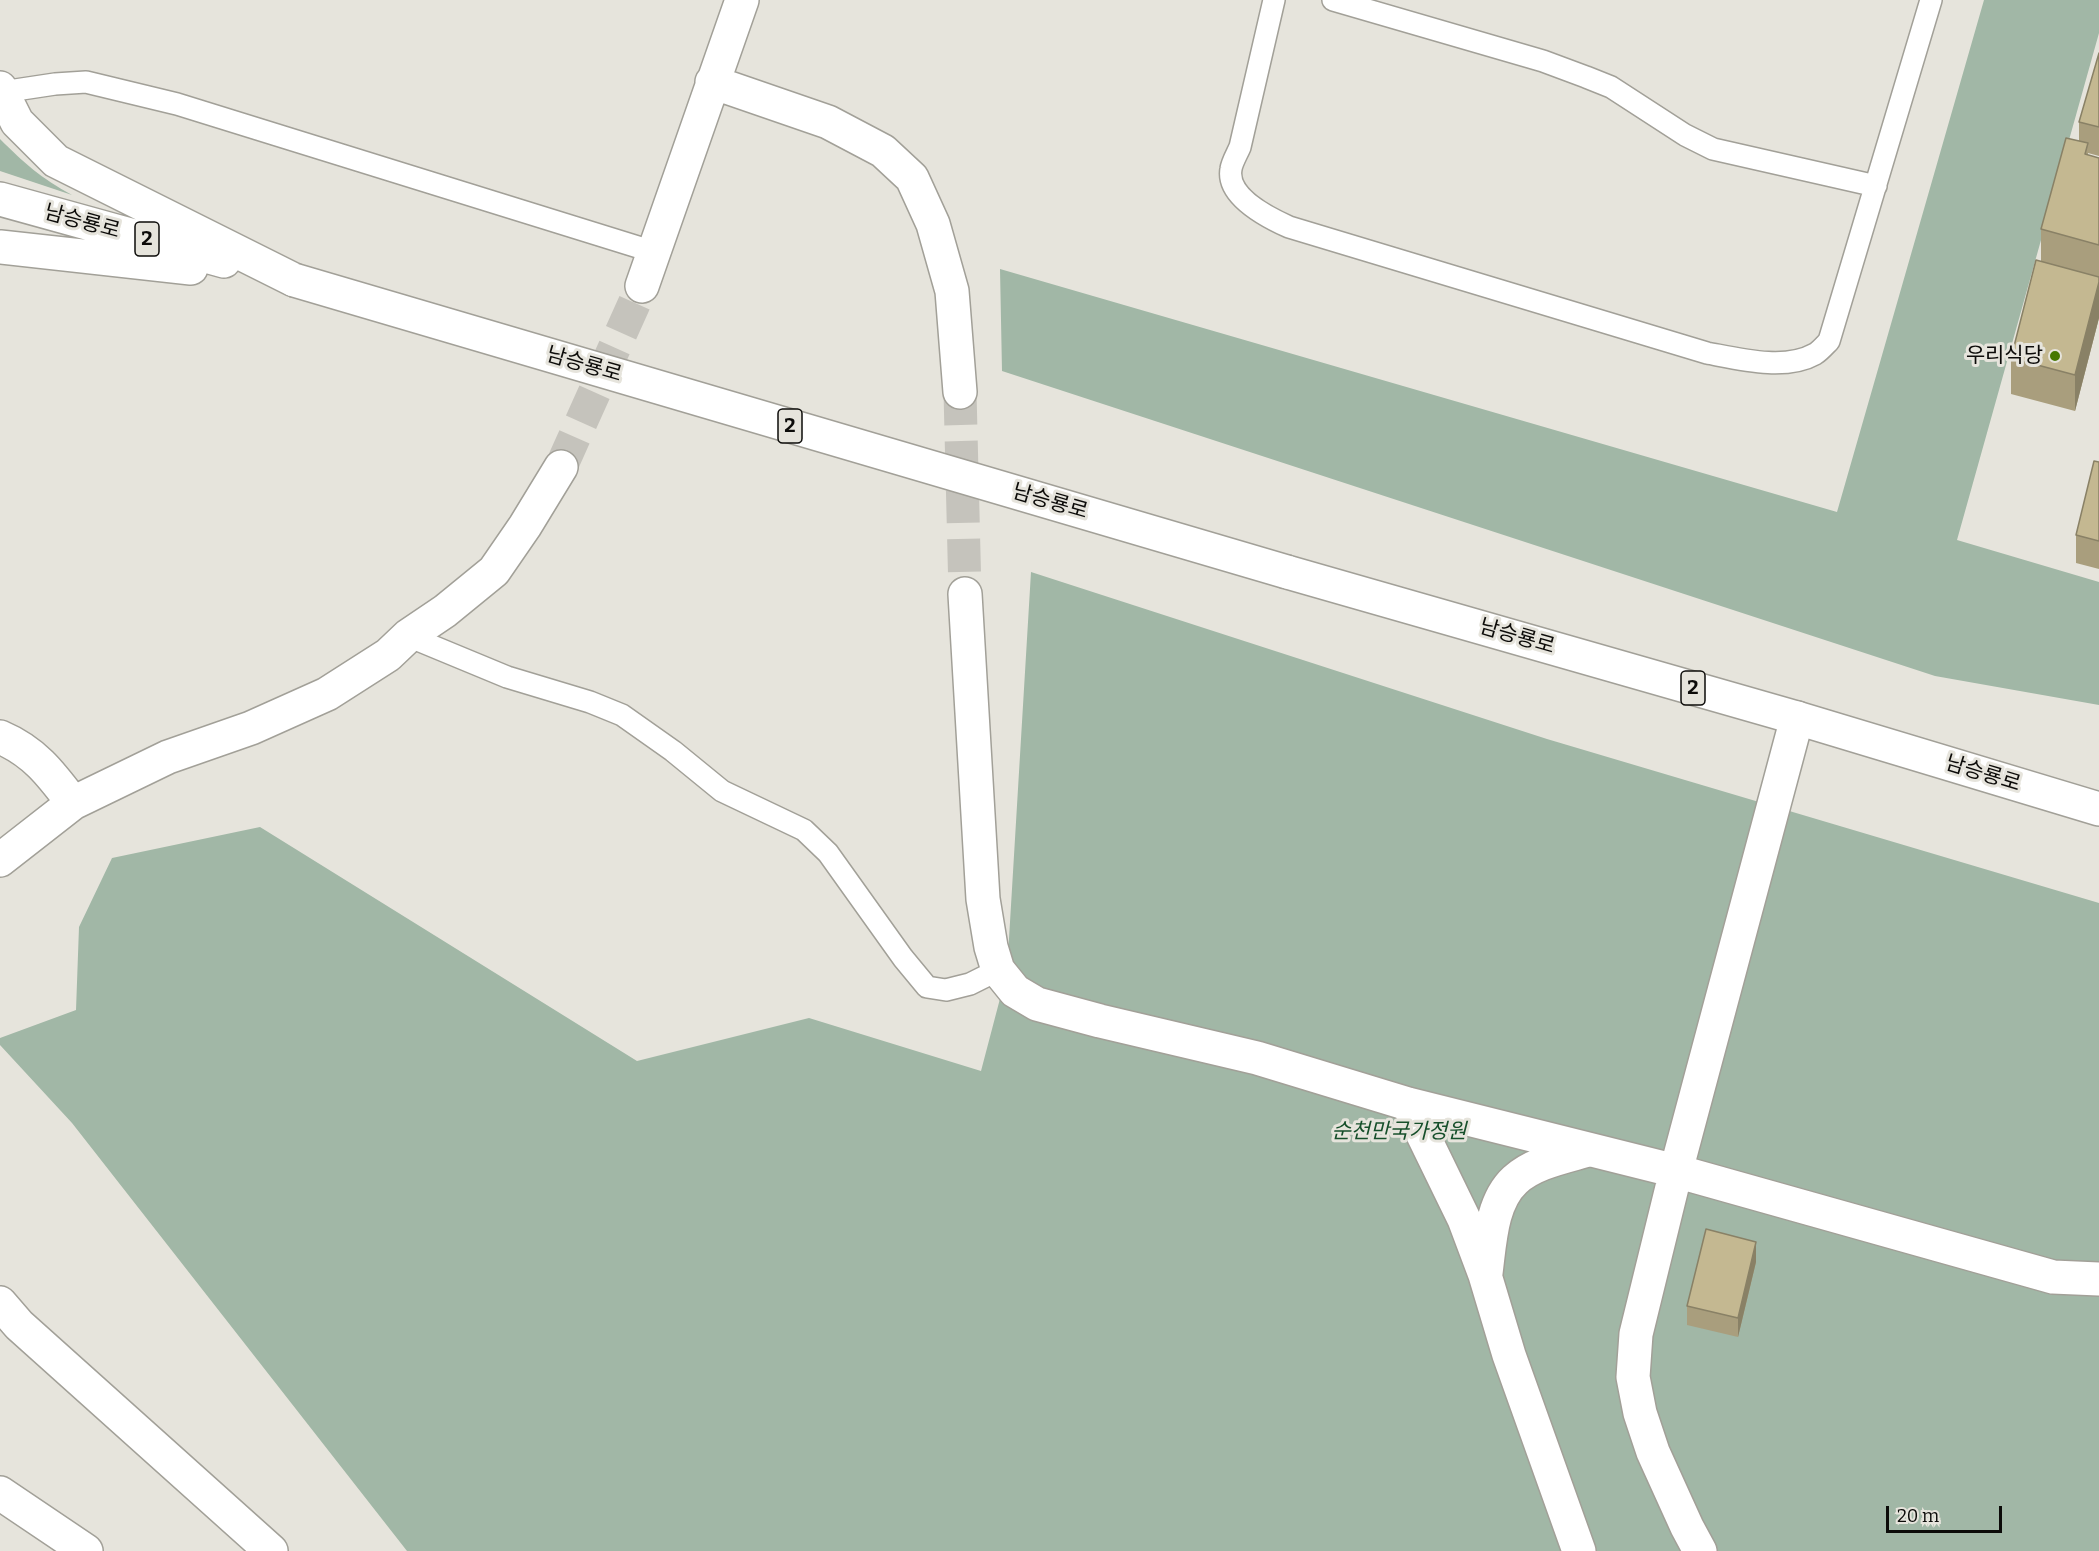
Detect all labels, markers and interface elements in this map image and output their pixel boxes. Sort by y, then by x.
street label: 남승룡로 [41,200,123,244]
road number: 2 [135,222,159,256]
street label: 남승룡로 [543,342,625,388]
place label: 우리식당 [1966,343,2043,369]
marker: 우리식당 [2048,349,2062,363]
road number: 2 [778,409,802,443]
street label: 남승룡로 [1009,479,1091,525]
street label: 남승룡로 [1476,614,1558,660]
road number: 2 [1681,671,1705,705]
street label: 남승룡로 [1942,751,2024,797]
park label: 순천만국가정원 [1331,1119,1467,1145]
scale bar [1889,1494,2004,1532]
text: 20 m [1897,1505,1939,1527]

